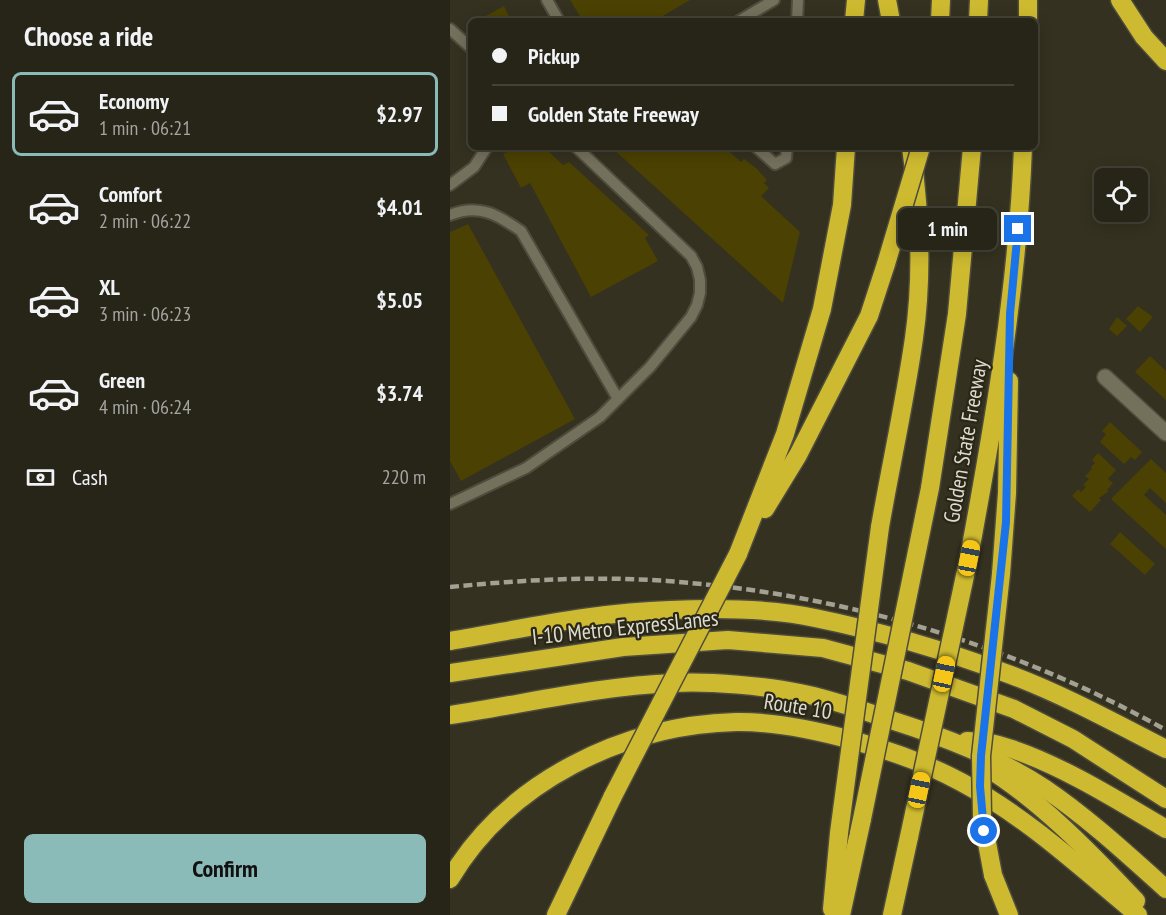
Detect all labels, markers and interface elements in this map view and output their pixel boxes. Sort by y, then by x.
text: Choose a ride [24,19,153,53]
text: Pickup [528,42,580,70]
icon: car [27,87,81,141]
text: Economy [99,87,169,115]
text: $2.97 [376,100,423,128]
text: Golden State Freeway [528,100,699,128]
text: 1 min · 06:21 [99,115,191,141]
map controls [1094,168,1148,222]
button: locate [1094,168,1148,222]
icon: car [27,180,81,234]
text: Comfort [99,180,162,208]
text: $4.01 [376,193,423,221]
text: 2 min · 06:22 [99,208,191,234]
callout: 1 min [898,208,997,250]
route end [1004,215,1031,242]
text: 1 min [927,216,968,242]
icon: car [27,273,81,327]
text: XL [99,273,120,301]
text: $5.05 [376,286,423,314]
text: 3 min · 06:23 [99,301,191,327]
street label: Golden State Freeway [937,356,993,525]
icon: car [27,366,81,420]
text: Green [99,366,145,394]
text: $3.74 [376,379,423,407]
text: 4 min · 06:24 [99,394,191,420]
icon: cash [24,461,57,494]
text: Cash [72,463,108,491]
text: 220 m [382,464,426,490]
car [957,539,981,577]
street label: I-10 Metro ExpressLanes [530,603,720,651]
car [931,655,957,693]
street label: Route 10 [762,687,834,725]
car [906,771,932,809]
route start [970,817,997,844]
button: Confirm [24,834,426,903]

